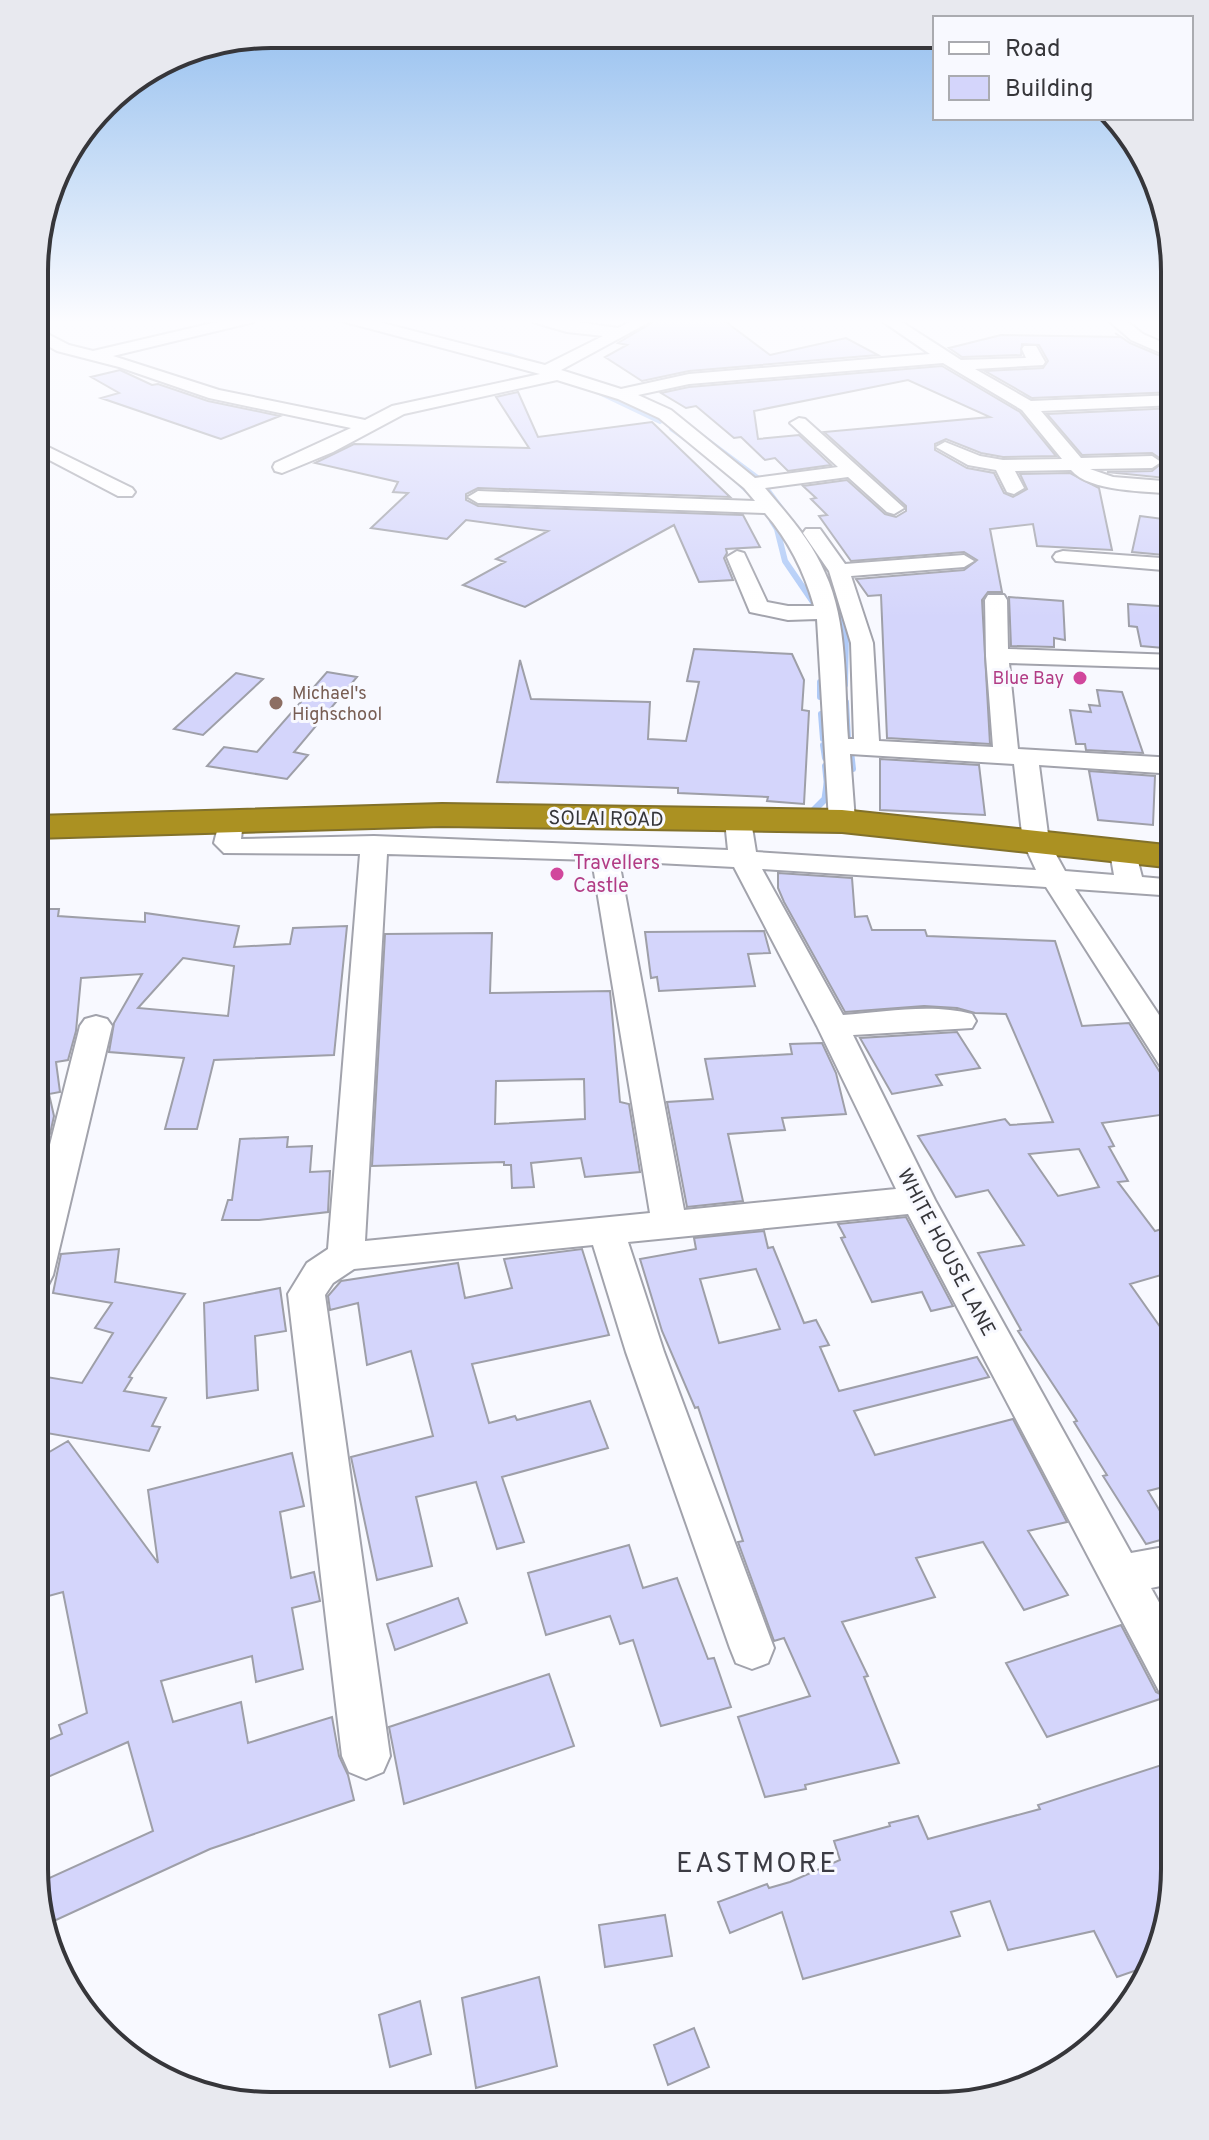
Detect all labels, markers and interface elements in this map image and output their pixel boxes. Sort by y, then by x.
legend [933,16,1193,120]
text: Road [1005,35,1061,65]
text: Building [1005,75,1094,105]
place label: Blue Bay [993,668,1064,691]
marker: Blue Bay [1071,669,1089,687]
place label: Michael's Highschool [292,683,382,727]
marker: Michael's Highschool [267,694,285,712]
street label: SOLAI ROAD [548,806,664,834]
place label: Travellers Castle [573,851,660,900]
marker: Travellers Castle [548,865,566,883]
street label: WHITE HOUSE LANE [890,1165,1000,1341]
district label: EASTMORE [676,1847,838,1883]

